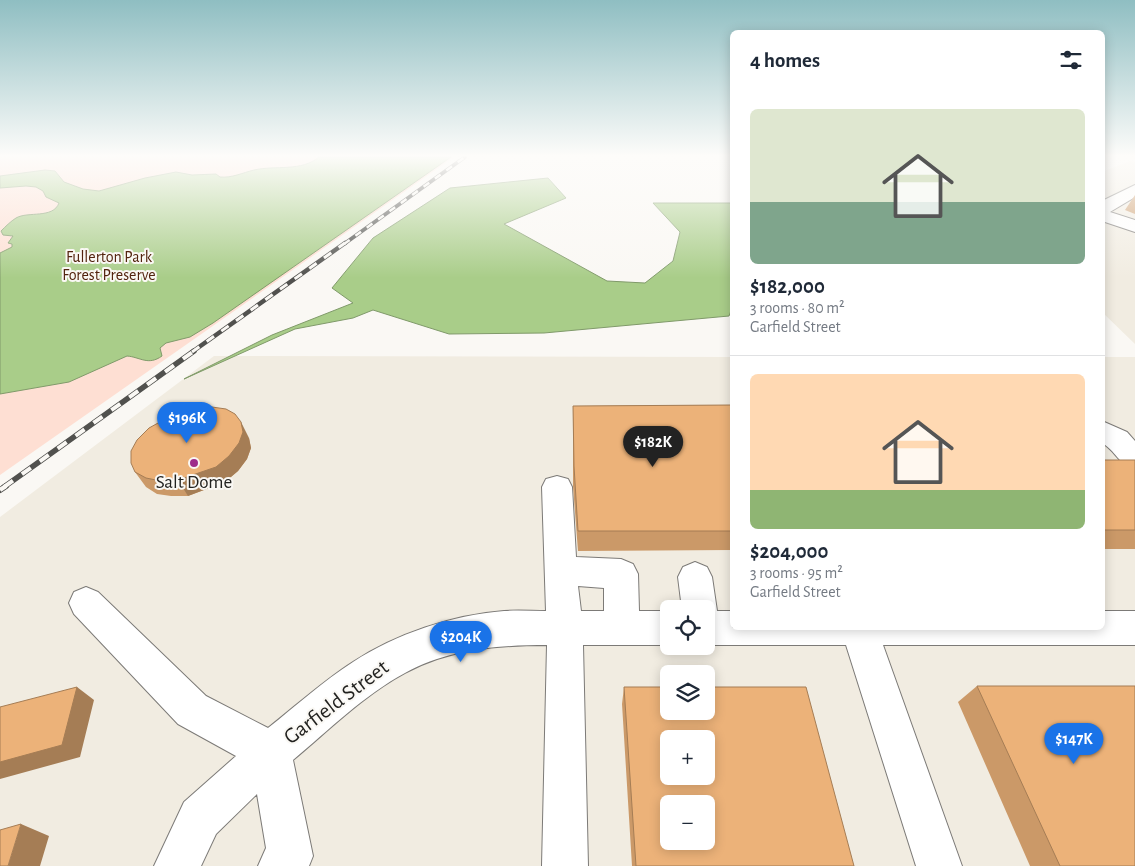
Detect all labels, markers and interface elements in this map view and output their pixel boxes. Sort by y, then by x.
icon: filters [1057,46,1085,74]
text: 4 homes [750,50,820,71]
icon: home [873,141,963,231]
park label: Fullerton Park Forest Preserve [62,249,156,283]
text: $182,000 [750,276,825,297]
text: 3 rooms · 80 m² [750,300,845,316]
text: Garfield Street [750,319,841,335]
pin: $196K [152,402,222,444]
icon: home [873,407,963,497]
text: $196K [168,410,206,426]
pin: $182K [618,426,688,468]
text: $182K [634,434,672,450]
marker: Salt Dome [188,457,200,469]
place label: Salt Dome [156,473,232,492]
text: $204,000 [750,541,828,562]
text: 3 rooms · 95 m² [750,565,843,581]
text: Garfield Street [750,584,841,600]
map controls [660,600,715,850]
button: locate [660,600,715,655]
pin: $204K [426,620,496,663]
text: $204K [441,629,481,645]
street label: Garfield Street [280,656,392,748]
button: layers [660,665,715,720]
pin: $147K [1039,722,1109,765]
button: + [660,730,715,785]
text: $147K [1055,731,1093,747]
button: − [660,795,715,850]

